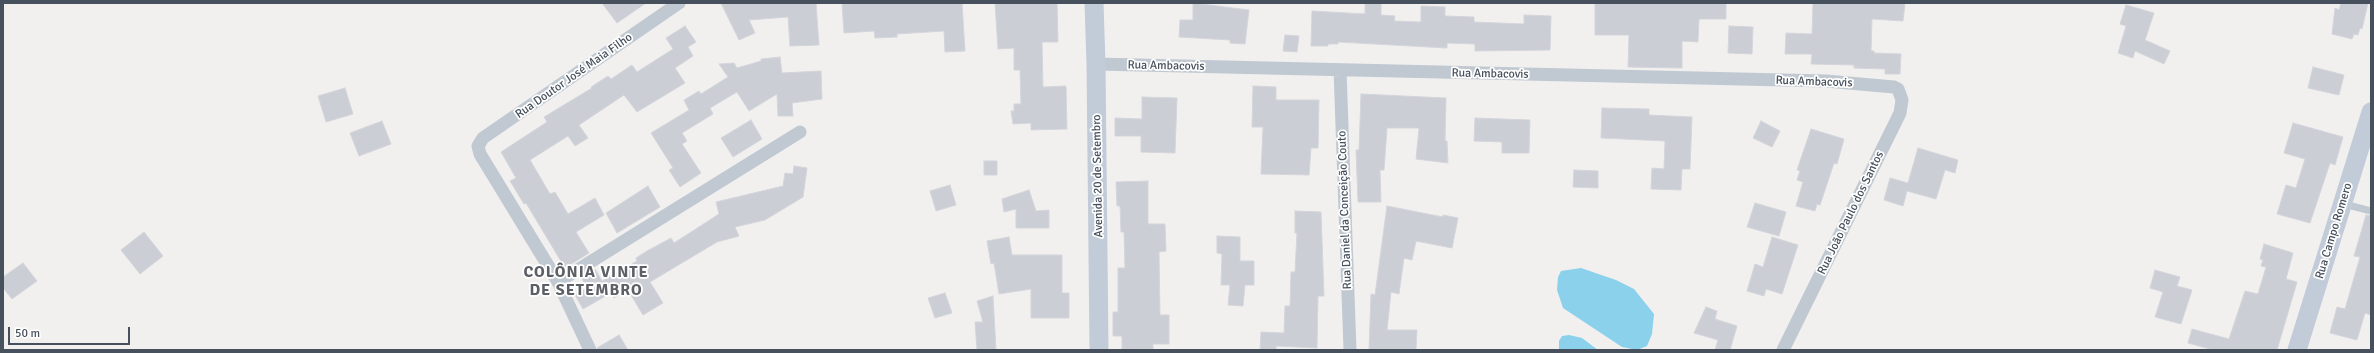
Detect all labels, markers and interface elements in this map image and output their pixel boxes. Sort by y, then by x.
street label: Rua Doutor José Maia Filho [513,30,635,122]
street label: Rua Ambacovis [1127,58,1205,74]
street label: Rua Ambacovis [1451,66,1529,82]
street label: Rua Ambacovis [1775,73,1853,91]
street label: Avenida 20 de Setembro [1090,114,1106,238]
street label: Rua Daniel da Conceição Couto [1335,130,1355,290]
street label: Rua João Paulo dos Santos [1815,149,1887,277]
street label: Rua Campo Romero [2313,181,2355,281]
district label: COLÔNIA VINTE DE SETEMBRO [523,263,649,301]
scale bar [10,319,132,345]
text: 50 m [15,326,40,341]

